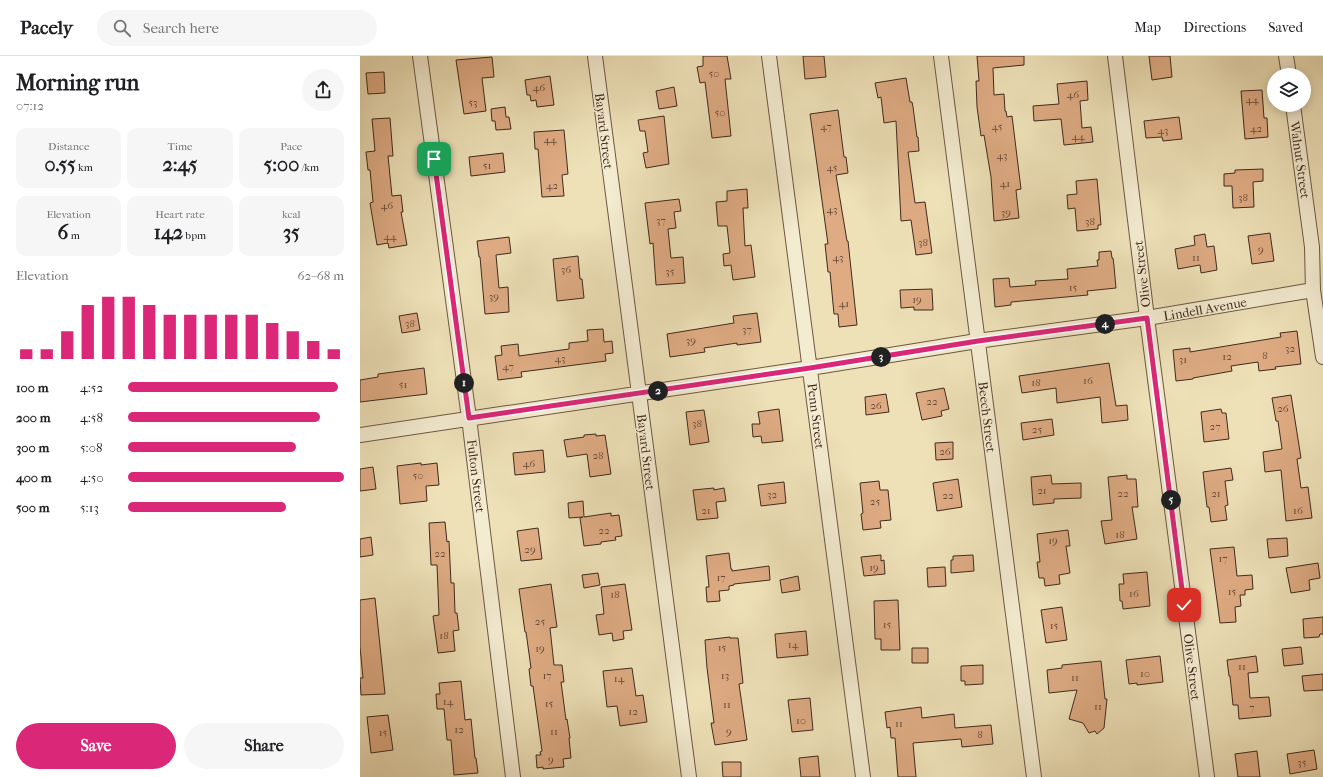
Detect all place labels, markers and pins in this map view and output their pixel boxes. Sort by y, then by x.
pin [417,142,451,176]
pin: 4 [1095,314,1115,334]
pin: 3 [871,347,891,367]
pin: 1 [454,373,474,393]
pin: 2 [648,381,668,401]
pin: 5 [1161,490,1181,510]
pin [1167,588,1201,622]

